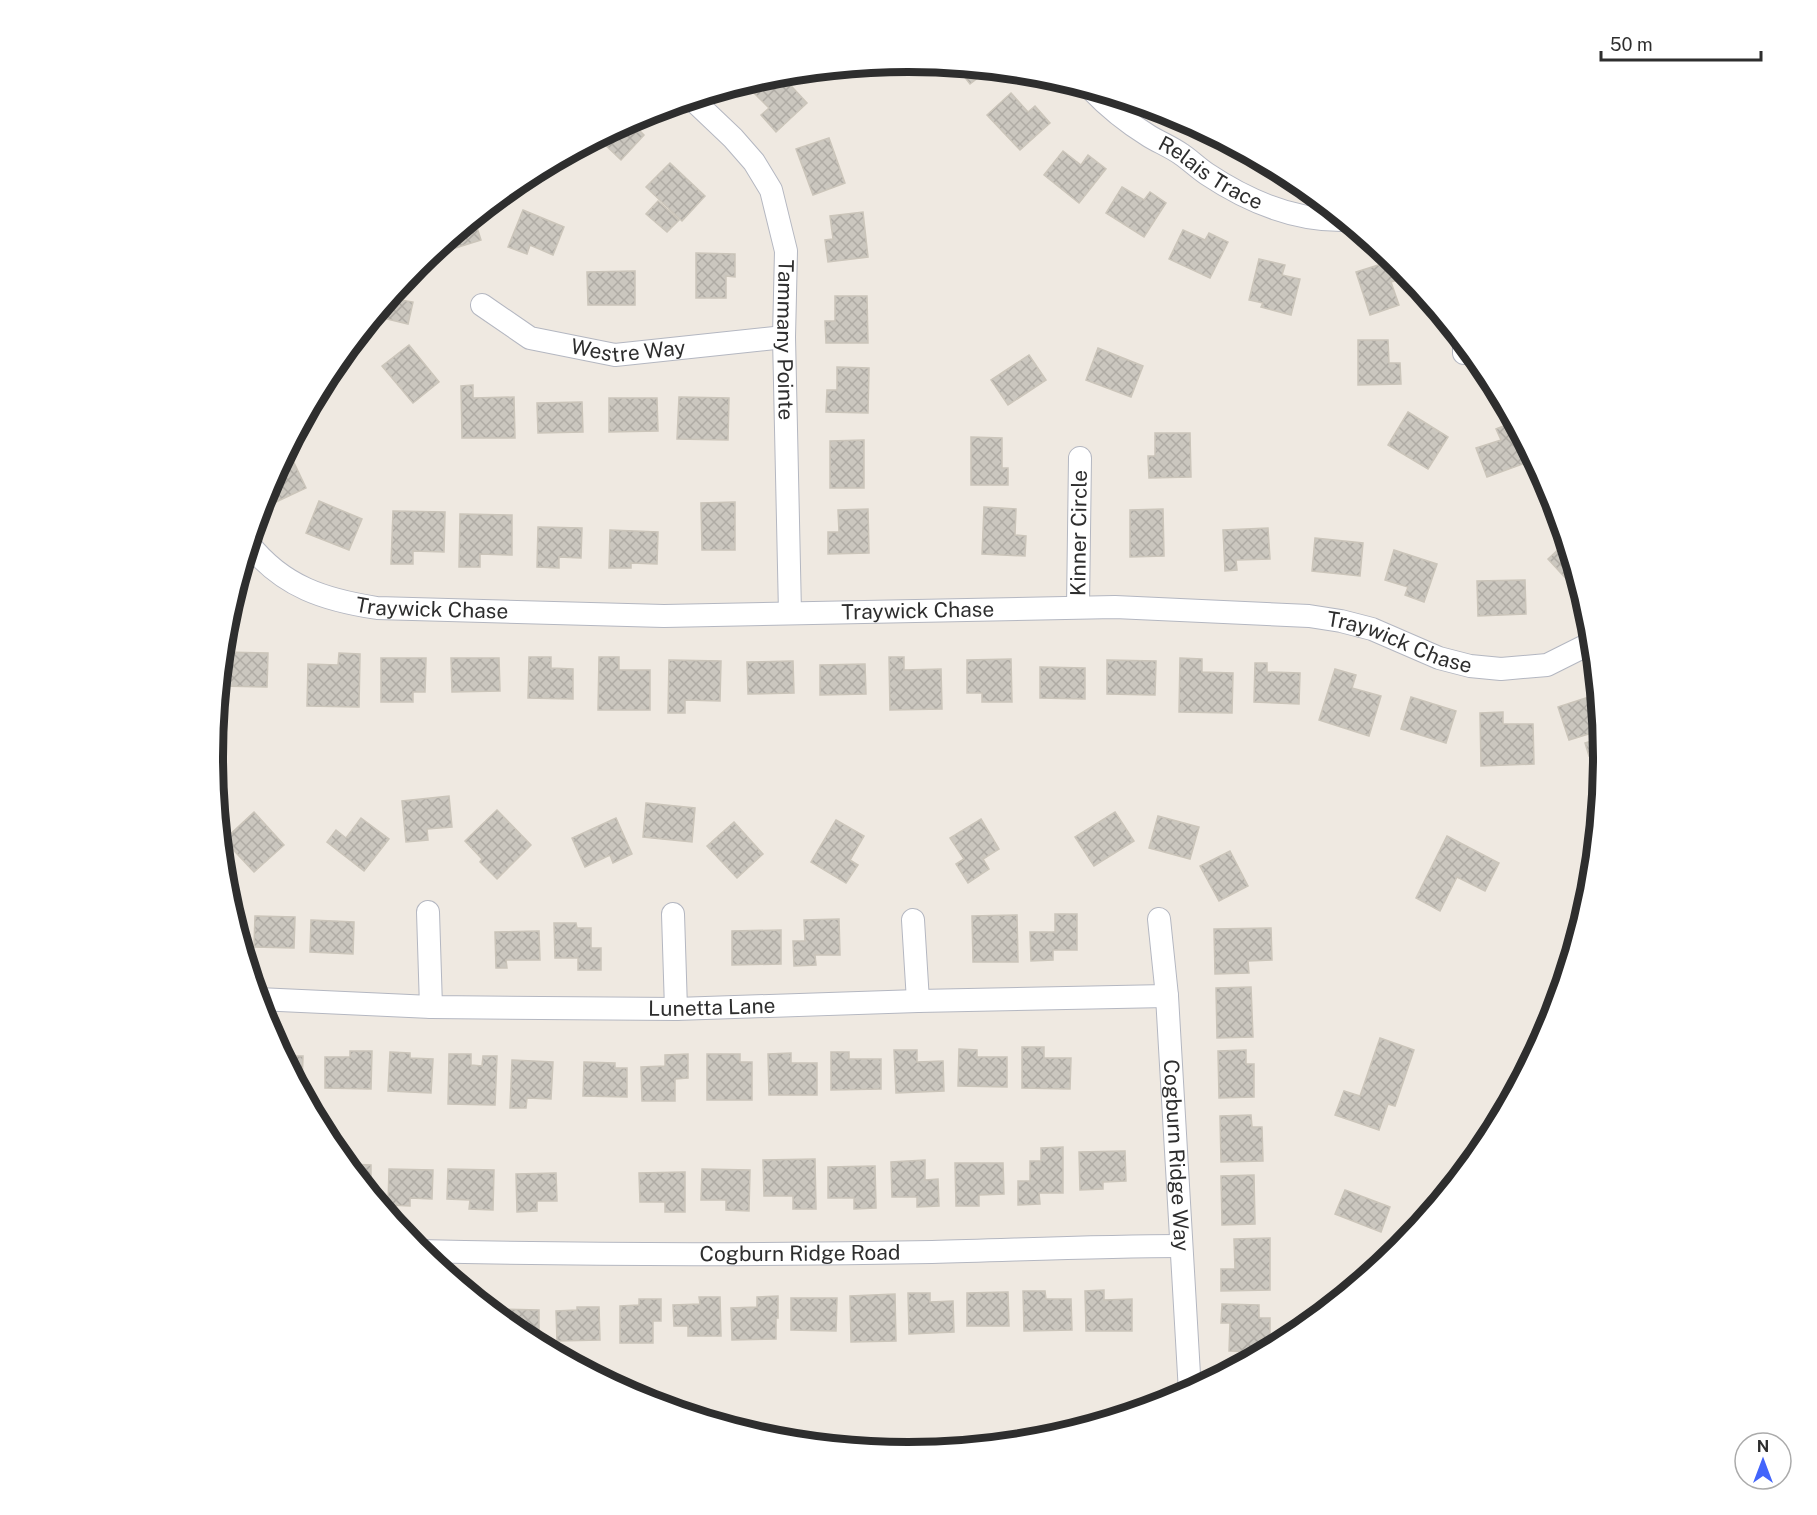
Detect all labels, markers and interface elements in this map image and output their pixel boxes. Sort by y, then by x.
scale bar [1601,24,1762,62]
text: 50 m [1610,34,1653,55]
street label: Relais Trace [1155,131,1267,215]
street label: Tammany Pointe [772,259,799,421]
street label: Westre Way [569,333,687,367]
street label: Kinner Circle [1065,470,1092,596]
street label: Traywick Chase [354,592,509,624]
street label: Traywick Chase [841,596,994,624]
street label: Traywick Chase [1325,606,1475,678]
street label: Lunetta Lane [648,993,776,1021]
street label: Cogburn Ridge Way [1159,1059,1195,1252]
street label: Cogburn Ridge Road [700,1240,901,1266]
north arrow [1733,1431,1793,1491]
text: N [1757,1437,1769,1456]

